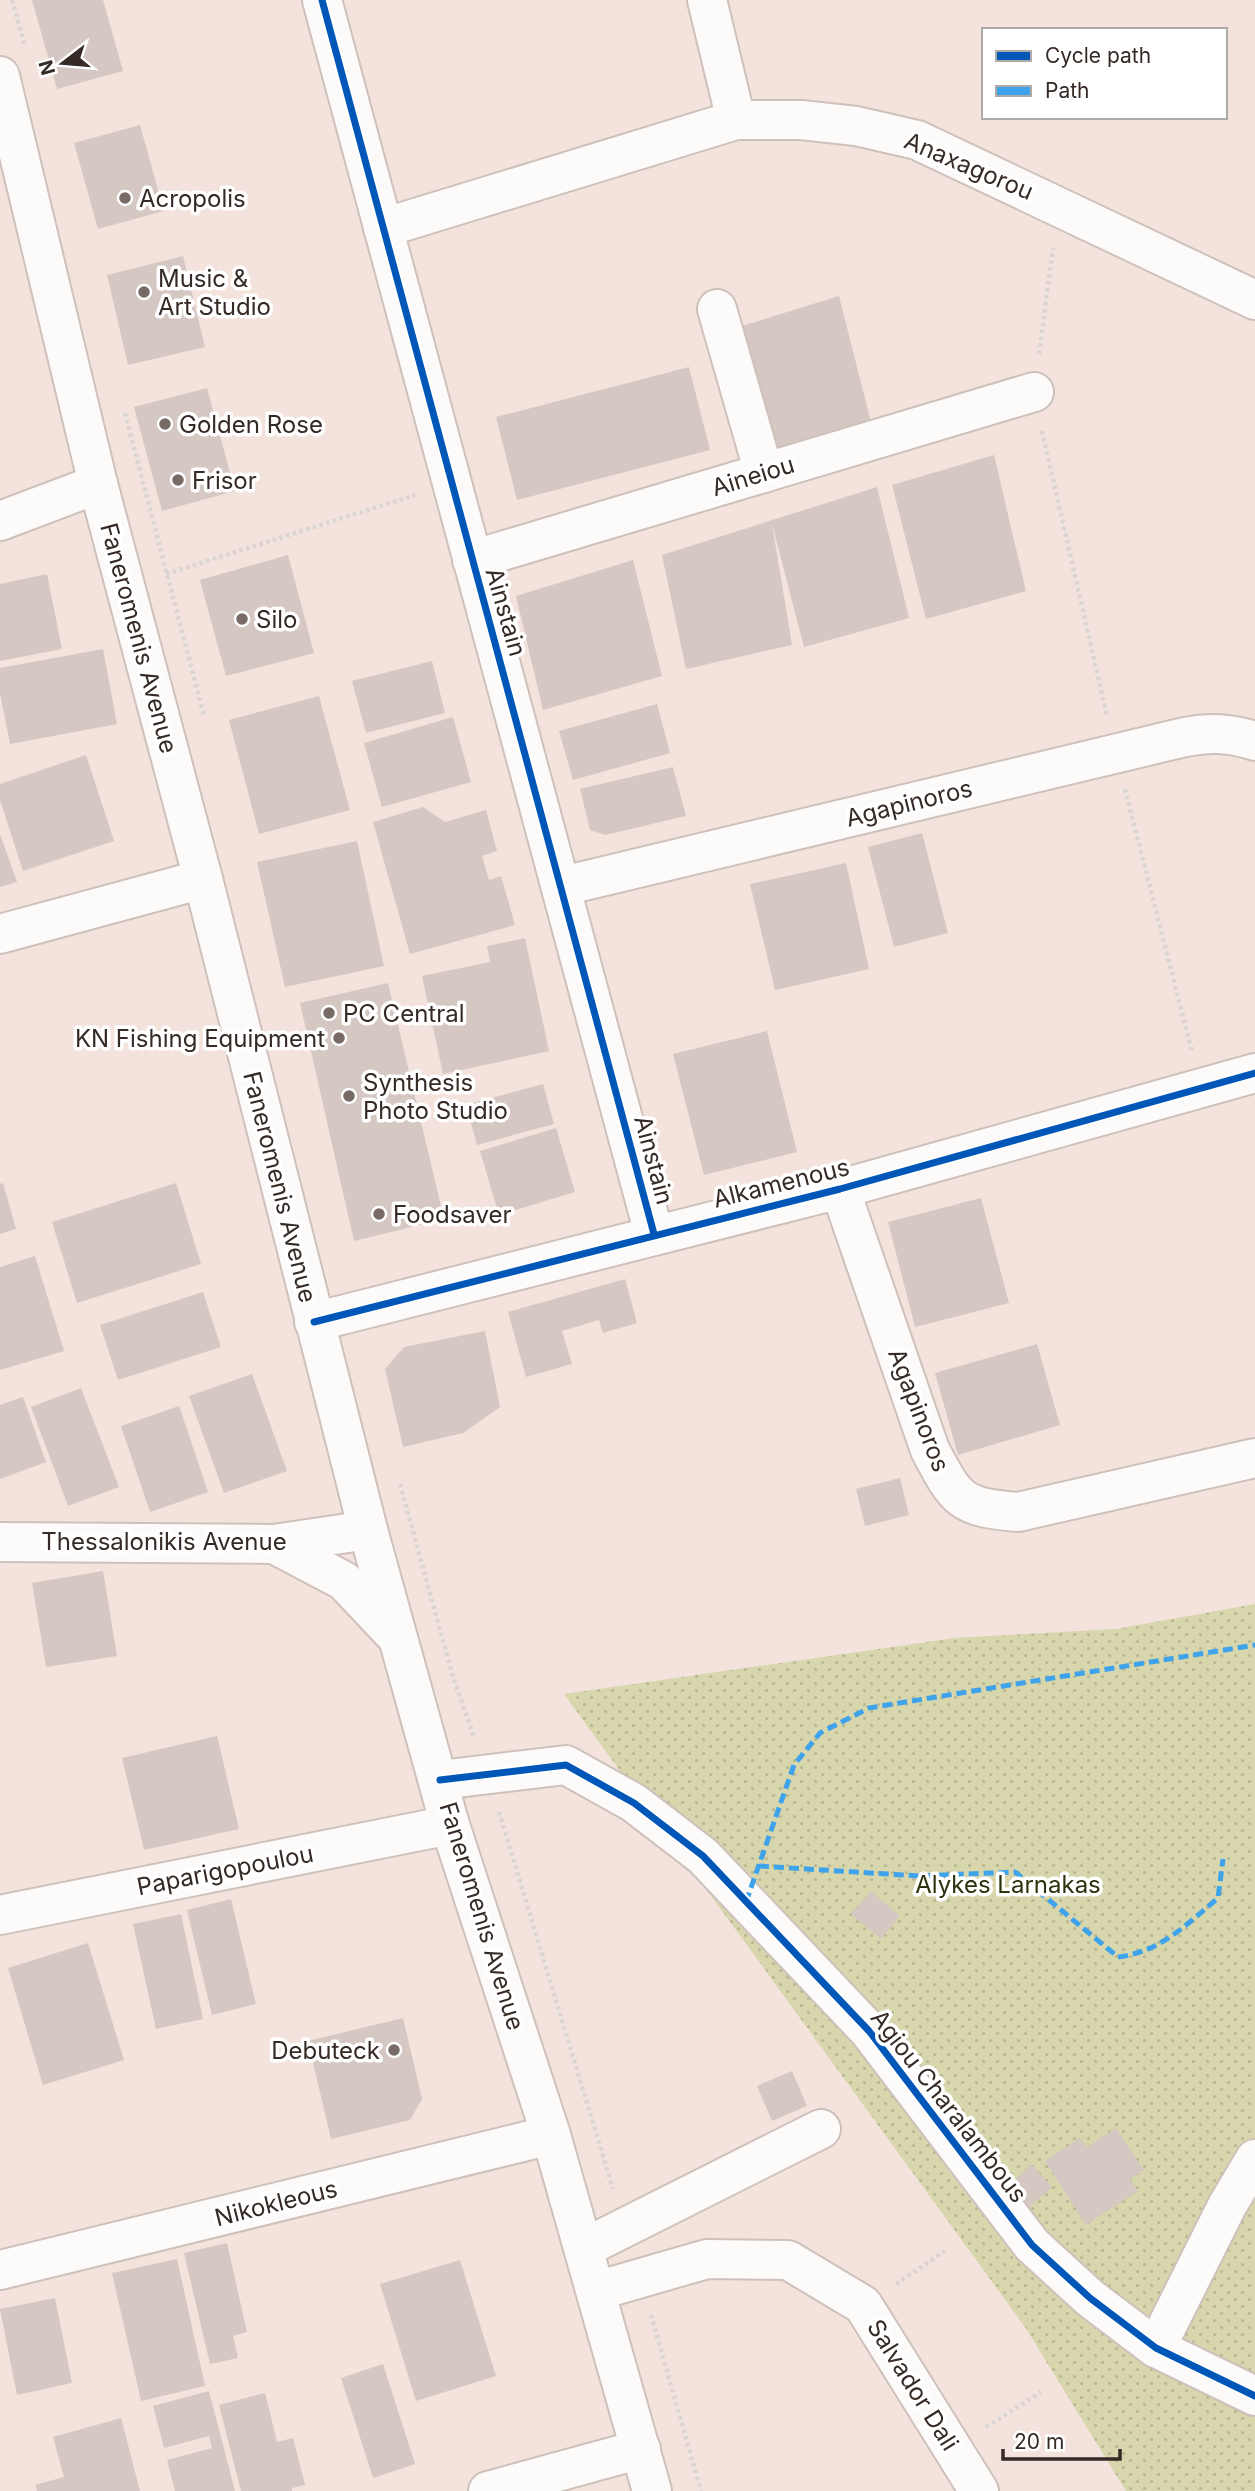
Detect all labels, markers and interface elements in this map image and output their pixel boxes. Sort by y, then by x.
north arrow [28,28,98,98]
legend [982,28,1227,119]
text: Cycle path [1045,43,1151,68]
text: N [34,57,60,78]
text: Path [1045,78,1090,103]
street label: Anaxagorou [900,126,1038,206]
place label: Acropolis [139,184,246,213]
marker: Acropolis [117,190,133,206]
place label: Music & Art Studio [158,264,271,321]
marker: Music & Art Studio [136,284,152,300]
place label: Golden Rose [179,410,323,439]
marker: Golden Rose [157,416,173,432]
street label: Aineiou [708,450,798,502]
place label: Frisor [192,466,257,495]
marker: Frisor [170,472,186,488]
street label: Faneromenis Avenue [94,520,184,756]
street label: Ainstain [480,564,532,660]
place label: Silo [256,605,297,634]
marker: Silo [234,611,250,627]
street label: Agapinoros [843,773,975,833]
place label: PC Central [343,999,465,1028]
marker: PC Central [321,1005,337,1021]
place label: KN Fishing Equipment [75,1024,325,1053]
marker: KN Fishing Equipment [331,1030,347,1046]
place label: Synthesis Photo Studio [363,1068,508,1125]
street label: Faneromenis Avenue [237,1069,323,1305]
marker: Synthesis Photo Studio [341,1088,357,1104]
street label: Ainstain [628,1112,680,1208]
street label: Alkamenous [710,1152,852,1214]
place label: Foodsaver [393,1200,512,1229]
marker: Foodsaver [371,1206,387,1222]
street label: Agapinoros [882,1344,956,1476]
street label: Thessalonikis Avenue [41,1527,287,1556]
street label: Faneromenis Avenue [433,1798,531,2034]
street label: Paparigopoulou [134,1839,316,1901]
park label: Alykes Larnakas [915,1870,1101,1899]
street label: Agiou Charalambous [865,2004,1033,2208]
place label: Debuteck [271,2036,380,2065]
marker: Debuteck [386,2042,402,2058]
street label: Nikokleous [212,2174,340,2232]
street label: Salvador Dali [861,2314,965,2456]
scale bar [1003,2418,1120,2462]
text: 20 m [1014,2429,1064,2454]

